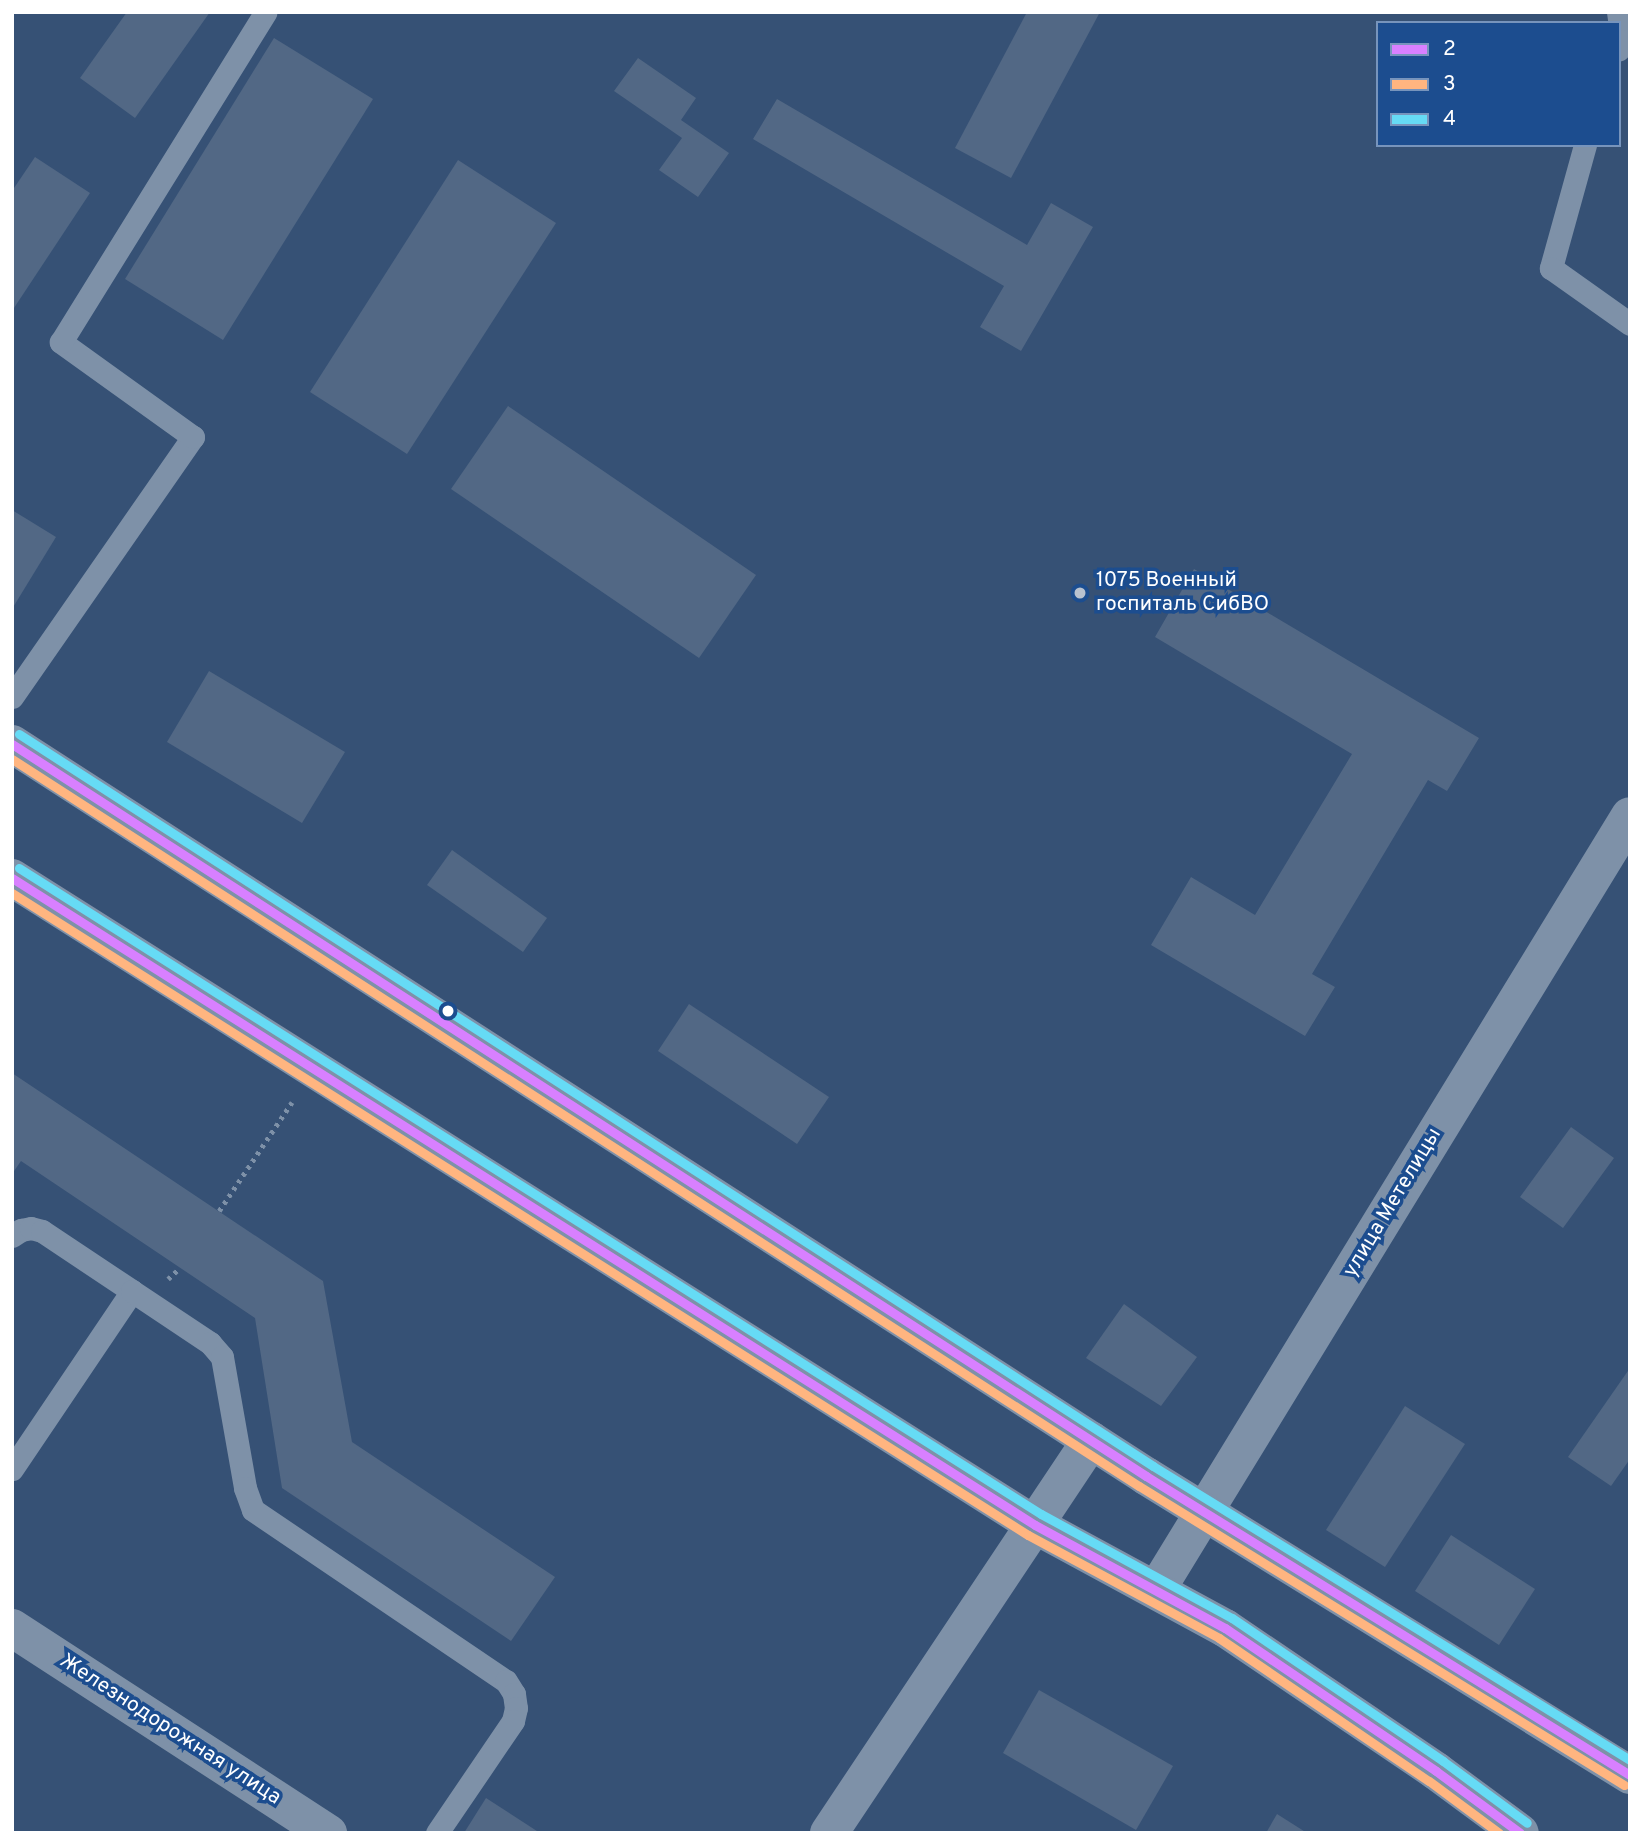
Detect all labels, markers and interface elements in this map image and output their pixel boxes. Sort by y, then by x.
legend [1376,21,1621,147]
text: 2 [1443,36,1456,63]
text: 3 [1443,71,1456,98]
text: 4 [1443,106,1456,133]
place label: 1075 Военный госпиталь СибВО [1096,568,1269,618]
marker: 1075 Военный госпиталь СибВО [1070,583,1090,603]
unlabelled marker [441,1004,455,1018]
street label: улица Метелицы [1339,1124,1447,1282]
street label: Железнодорожная улица [55,1649,285,1811]

